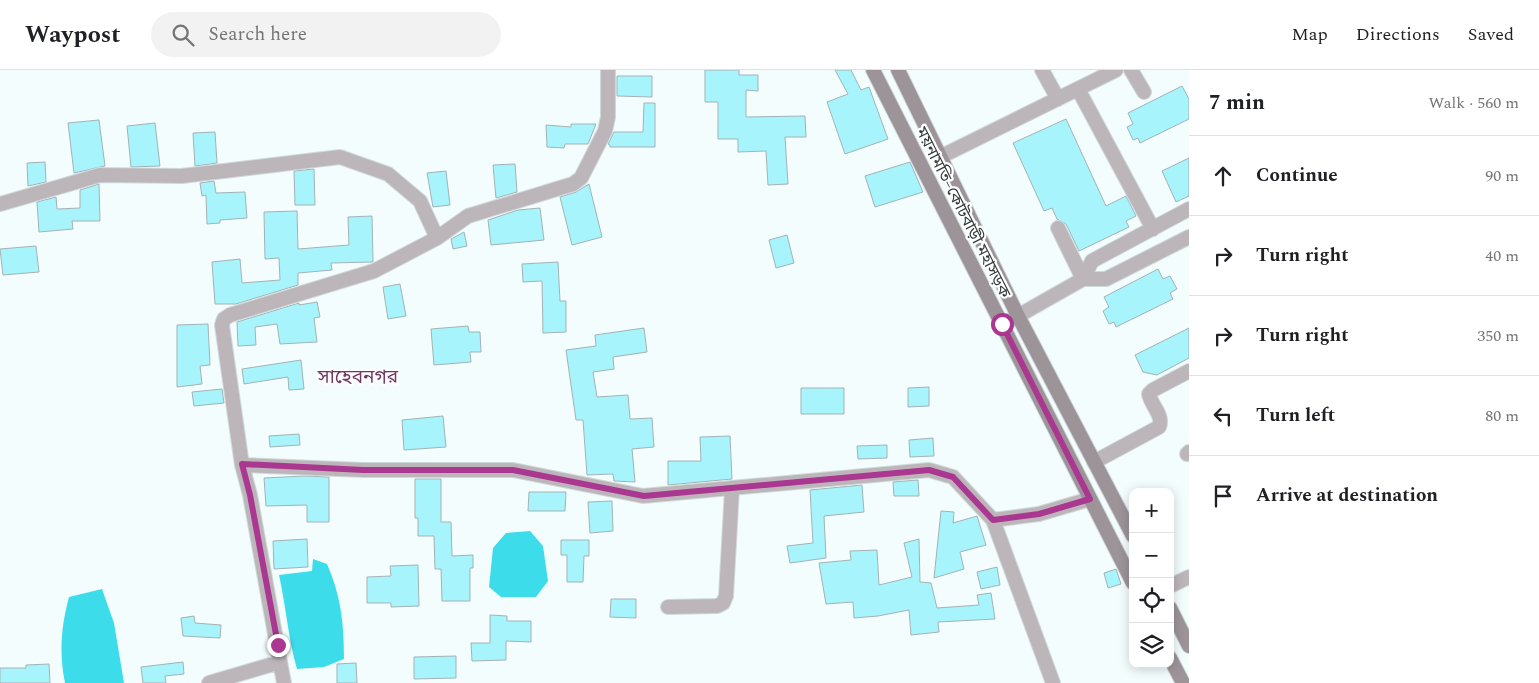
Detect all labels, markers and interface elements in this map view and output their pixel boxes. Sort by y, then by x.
search box [151,12,501,57]
text: Waypost [25,17,121,53]
text: Search here [209,20,307,49]
icon: search [169,21,197,49]
text: Map [1292,21,1328,48]
text: Directions [1356,21,1440,48]
text: Saved [1468,21,1514,48]
text: 7 min [1209,87,1265,119]
text: Walk · 560 m [1428,91,1519,115]
street label: ময়নামতি–কোটবাড়ী মহাসড়ক [909,122,1017,303]
text: Continue [1256,161,1338,190]
icon: ahead [1209,162,1237,190]
text: 90 m [1485,164,1519,188]
text: Turn right [1256,241,1349,270]
icon: right [1209,242,1237,270]
text: 40 m [1485,244,1519,268]
route start [991,313,1014,336]
text: Turn right [1256,321,1349,350]
icon: right [1209,322,1237,350]
text: 350 m [1477,324,1519,348]
district label: সাহেবনগর [317,363,399,392]
text: Turn left [1256,401,1335,430]
icon: left [1209,402,1237,430]
text: 80 m [1485,404,1519,428]
text: Arrive at destination [1256,481,1438,510]
icon: arrive [1209,482,1237,510]
map controls [1129,488,1174,668]
button: + [1129,488,1174,533]
button: − [1129,533,1174,578]
button: locate [1129,578,1174,623]
button: layers [1129,623,1174,668]
route end [267,634,290,657]

